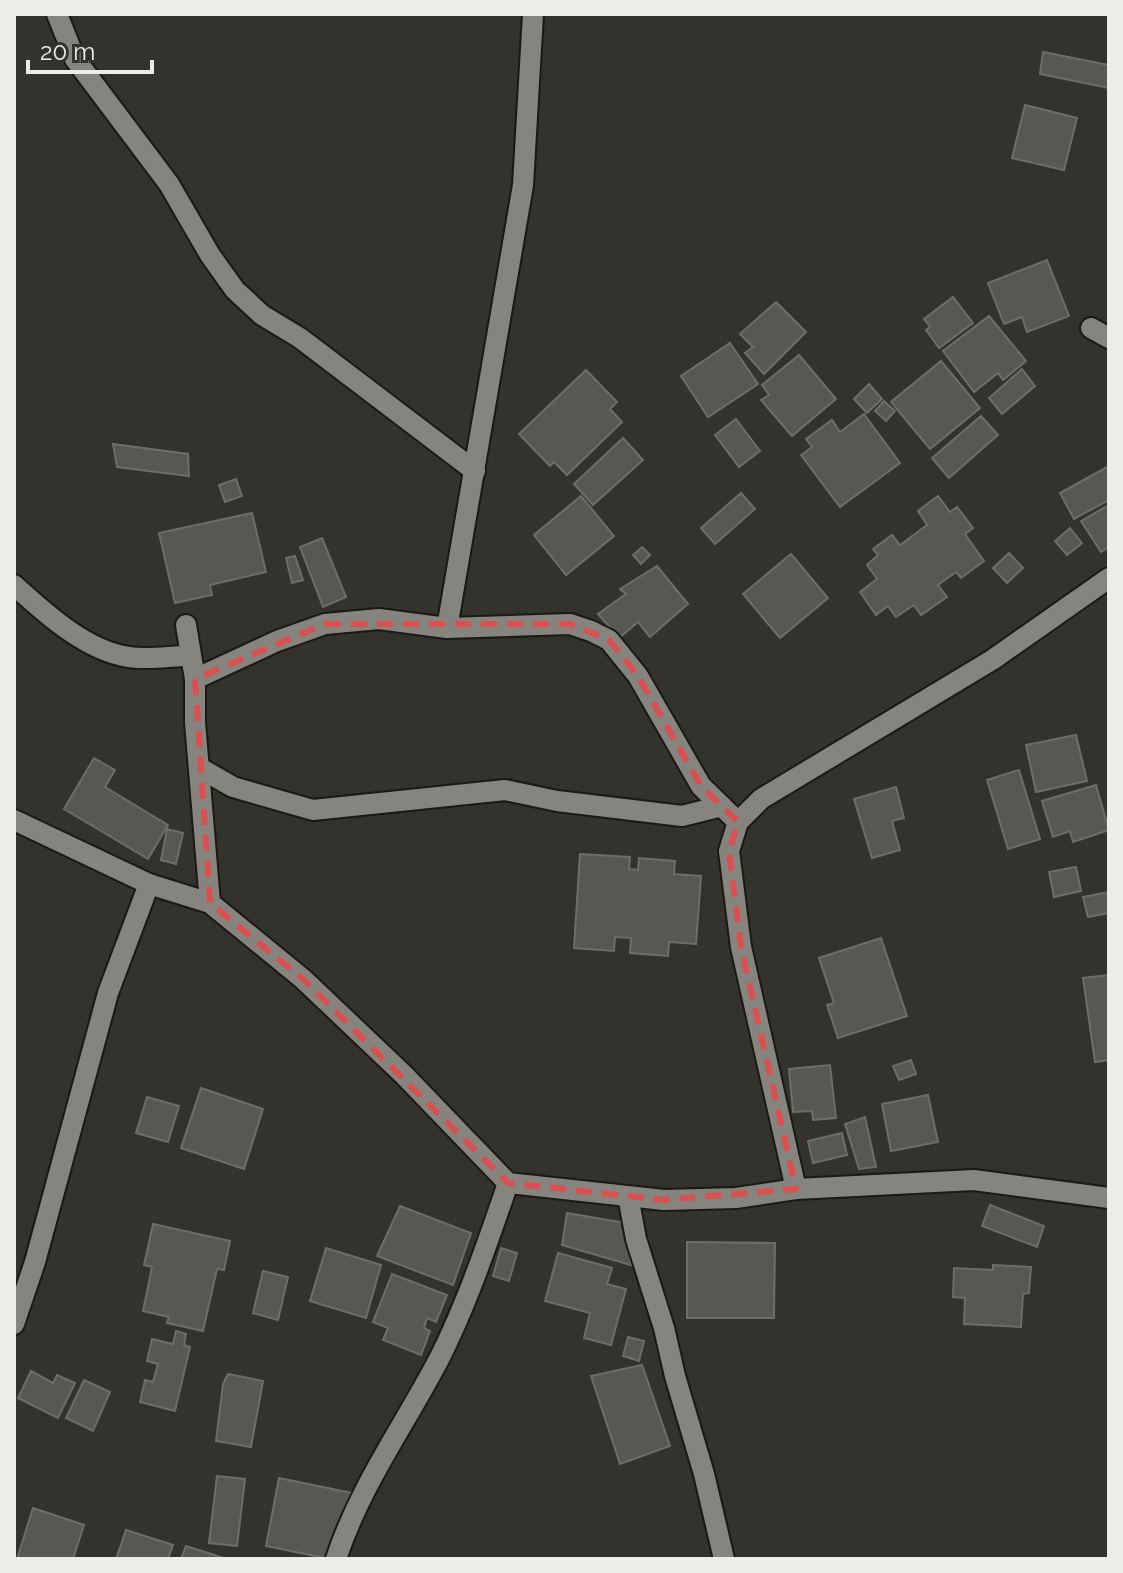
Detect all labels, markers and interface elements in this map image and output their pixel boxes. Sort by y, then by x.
scale bar [28,24,152,74]
text: 20 m [40,37,95,66]

